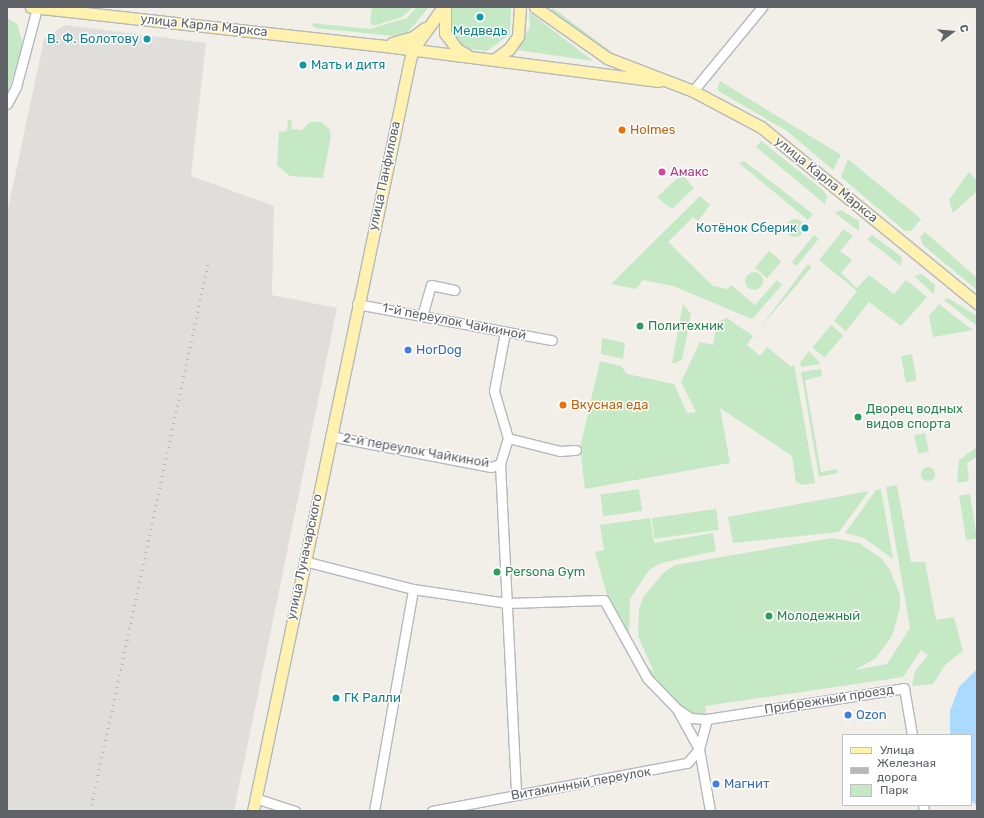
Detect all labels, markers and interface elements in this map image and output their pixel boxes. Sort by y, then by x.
street label: улица Карла Маркса [140,12,268,40]
marker: Медведь [475,12,485,22]
north arrow [932,12,972,52]
place label: Медведь [453,23,507,39]
text: С [957,23,971,34]
place label: В. Ф. Болотову [47,31,139,47]
marker: В. Ф. Болотову [142,34,152,44]
place label: Мать и дитя [311,57,385,73]
marker: Мать и дитя [298,60,308,70]
street label: улица Панфилова [366,120,404,232]
place label: Holmes [630,122,675,138]
marker: Holmes [617,125,627,135]
street label: улица Карла Маркса [771,134,881,226]
place label: Амакс [670,164,709,180]
marker: Амакс [657,167,667,177]
place label: Котёнок Сберик [696,220,797,236]
marker: Котёнок Сберик [800,223,810,233]
street label: 1-й переулок Чайкиной [381,300,527,344]
place label: Политехник [648,318,724,334]
marker: Политехник [635,321,645,331]
place label: HorDog [416,342,462,358]
marker: HorDog [403,345,413,355]
place label: Вкусная еда [571,397,648,413]
marker: Вкусная еда [558,400,568,410]
place label: Дворец водных видов спорта [866,402,963,433]
marker: Дворец водных видов спорта [853,412,863,422]
street label: 2-й переулок Чайкиной [342,430,490,472]
street label: улица Луначарского [284,493,326,621]
place label: Persona Gym [505,564,585,580]
marker: Persona Gym [492,567,502,577]
place label: Молодежный [777,608,860,624]
marker: Молодежный [764,611,774,621]
street label: Прибрежный проезд [763,682,895,718]
place label: ГК Ралли [344,690,401,706]
marker: ГК Ралли [331,693,341,703]
place label: Ozon [856,707,887,723]
marker: Ozon [843,710,853,720]
legend [842,734,972,806]
text: Улица [880,743,914,757]
text: Железная дорога [877,756,936,784]
street label: Витаминный переулок [510,764,652,804]
place label: Магнит [724,776,770,792]
marker: Магнит [711,779,721,789]
text: Парк [880,783,909,797]

